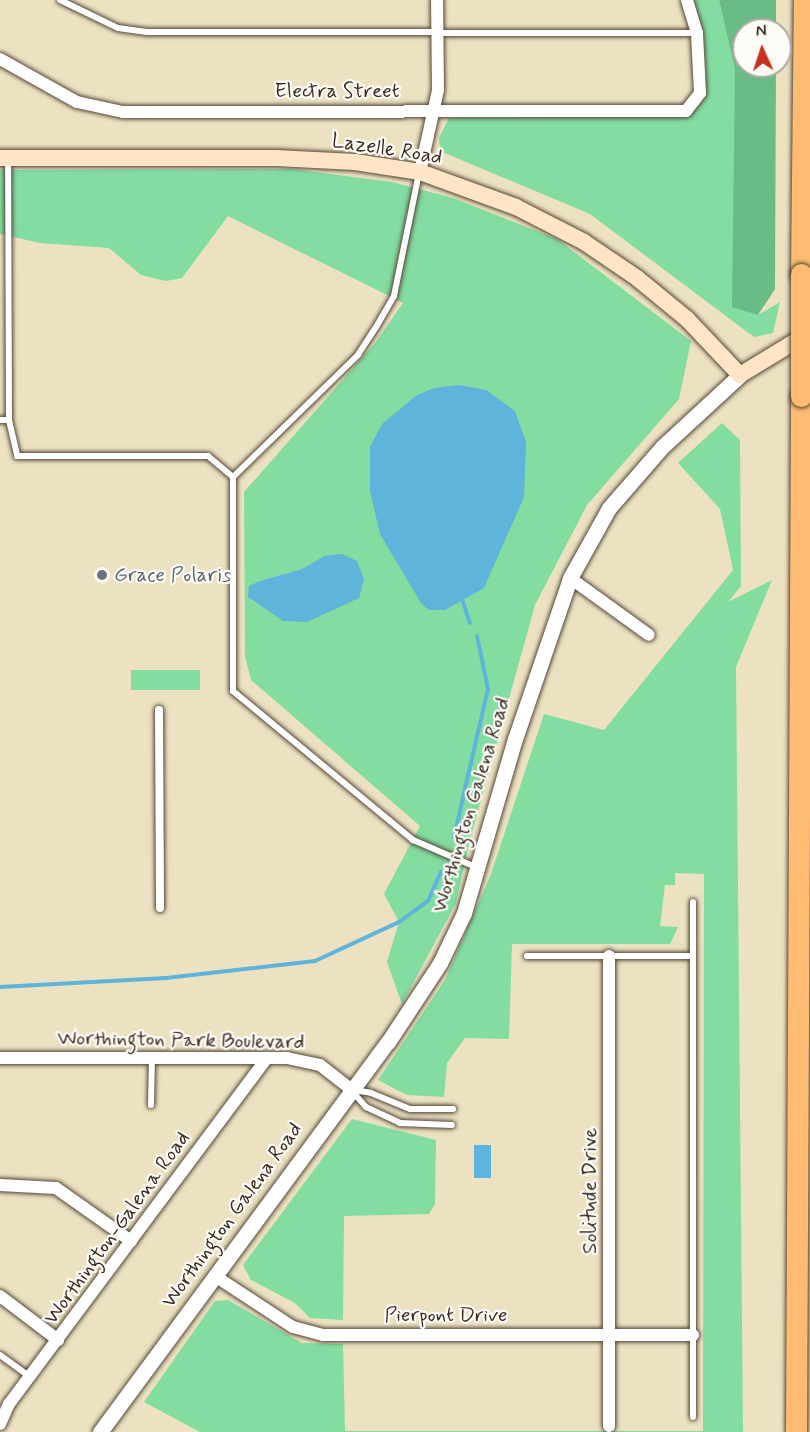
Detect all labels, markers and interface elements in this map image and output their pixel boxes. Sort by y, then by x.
north arrow [732,18,792,78]
text: N [755,21,767,42]
street label: Electra Street [273,78,401,104]
street label: Lazelle Road [330,128,444,170]
place label: Grace Polaris [114,562,229,588]
marker: Grace Polaris [95,568,109,582]
street label: Worthington Galena Road [426,692,516,918]
street label: Worthington Park Boulevard [59,1025,303,1055]
street label: Worthington Galena Road [155,1115,309,1315]
street label: Worthington-Galena Road [39,1127,195,1329]
street label: Solitude Drive [577,1129,603,1253]
street label: Pierpont Drive [385,1302,507,1328]

